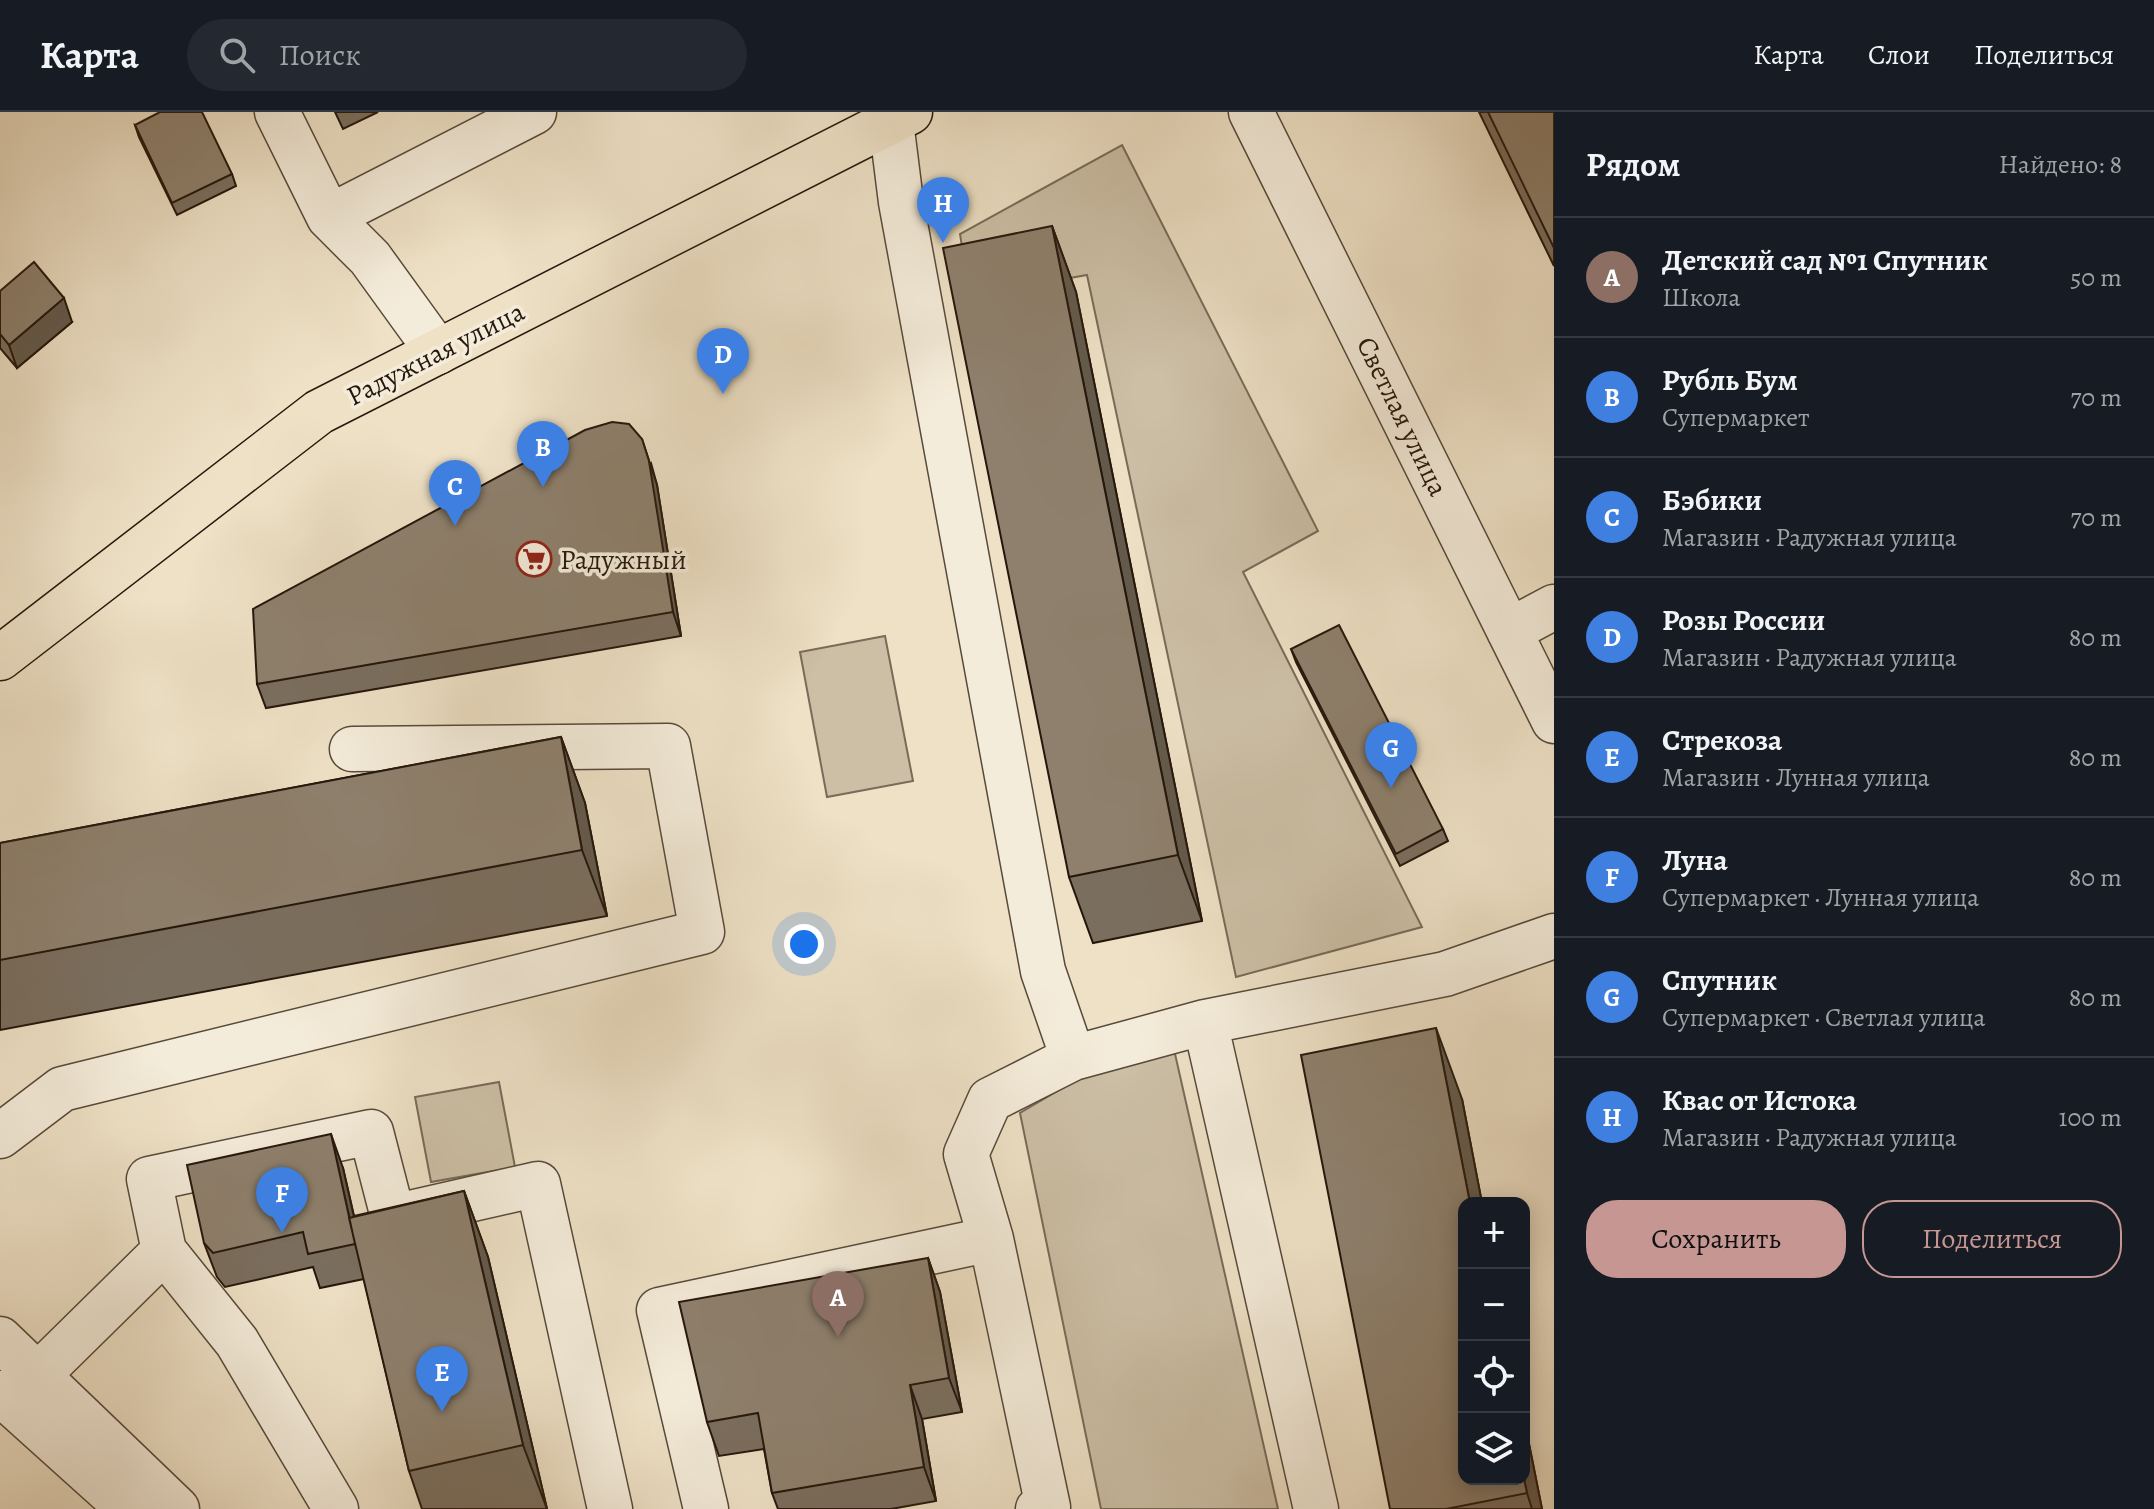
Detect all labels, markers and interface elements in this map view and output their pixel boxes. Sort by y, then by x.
search box [187,19,747,91]
text: Карта [40,29,139,81]
icon: search [215,33,259,77]
text: Поиск [279,35,361,75]
text: Карта [1753,36,1824,74]
text: Слои [1868,36,1930,74]
text: Поделиться [1974,36,2114,74]
text: Рядом [1586,141,1680,188]
text: Найдено: 8 [1999,147,2122,182]
pin: H [917,177,969,243]
text: Детский сад №1 Спутник [1662,240,1988,280]
text: A [1604,260,1620,295]
text: 50 m [2070,260,2122,295]
text: Школа [1662,280,1740,315]
street label: Радужная улица [340,293,531,415]
pin: D [697,328,749,394]
street label: Светлая улица [1347,330,1457,503]
text: Рубль Бум [1662,360,1798,400]
text: B [1604,380,1620,415]
text: 70 m [2070,380,2122,415]
text: Супермаркет [1662,400,1810,435]
pin: B [517,421,569,487]
pin: C [429,460,481,526]
text: Бэбики [1662,480,1762,520]
text: C [1604,500,1620,535]
text: 70 m [2070,500,2122,535]
text: Магазин · Радужная улица [1662,520,1957,555]
supermarket icon: Радужный [515,540,553,578]
place label: Радужный [560,541,687,579]
text: Розы России [1662,600,1825,640]
text: D [1603,620,1621,655]
text: 80 m [2069,620,2122,655]
text: Магазин · Радужная улица [1662,640,1957,675]
text: Стрекоза [1662,720,1782,760]
pin: G [1365,722,1417,788]
text: E [1604,740,1620,775]
text: 80 m [2069,740,2122,775]
text: Магазин · Лунная улица [1662,760,1930,795]
text: Луна [1662,840,1728,880]
text: F [1605,860,1619,895]
text: 80 m [2069,860,2122,895]
text: Супермаркет · Лунная улица [1662,880,1979,915]
your location [784,924,824,964]
text: Спутник [1662,960,1777,1000]
text: G [1603,980,1621,1015]
text: 80 m [2069,980,2122,1015]
text: Супермаркет · Светлая улица [1662,1000,1986,1035]
text: Квас от Истока [1662,1080,1857,1120]
text: H [1602,1100,1622,1135]
text: 100 m [2059,1100,2122,1135]
text: Магазин · Радужная улица [1662,1120,1957,1155]
pin: F [256,1167,308,1233]
map controls [1458,1197,1530,1485]
button: + [1458,1197,1530,1269]
button: Сохранить [1586,1200,1846,1278]
button: Поделиться [1862,1200,2122,1278]
button: − [1458,1269,1530,1341]
pin: A [812,1271,864,1337]
button: locate [1458,1341,1530,1413]
pin: E [416,1346,468,1412]
button: layers [1458,1413,1530,1485]

